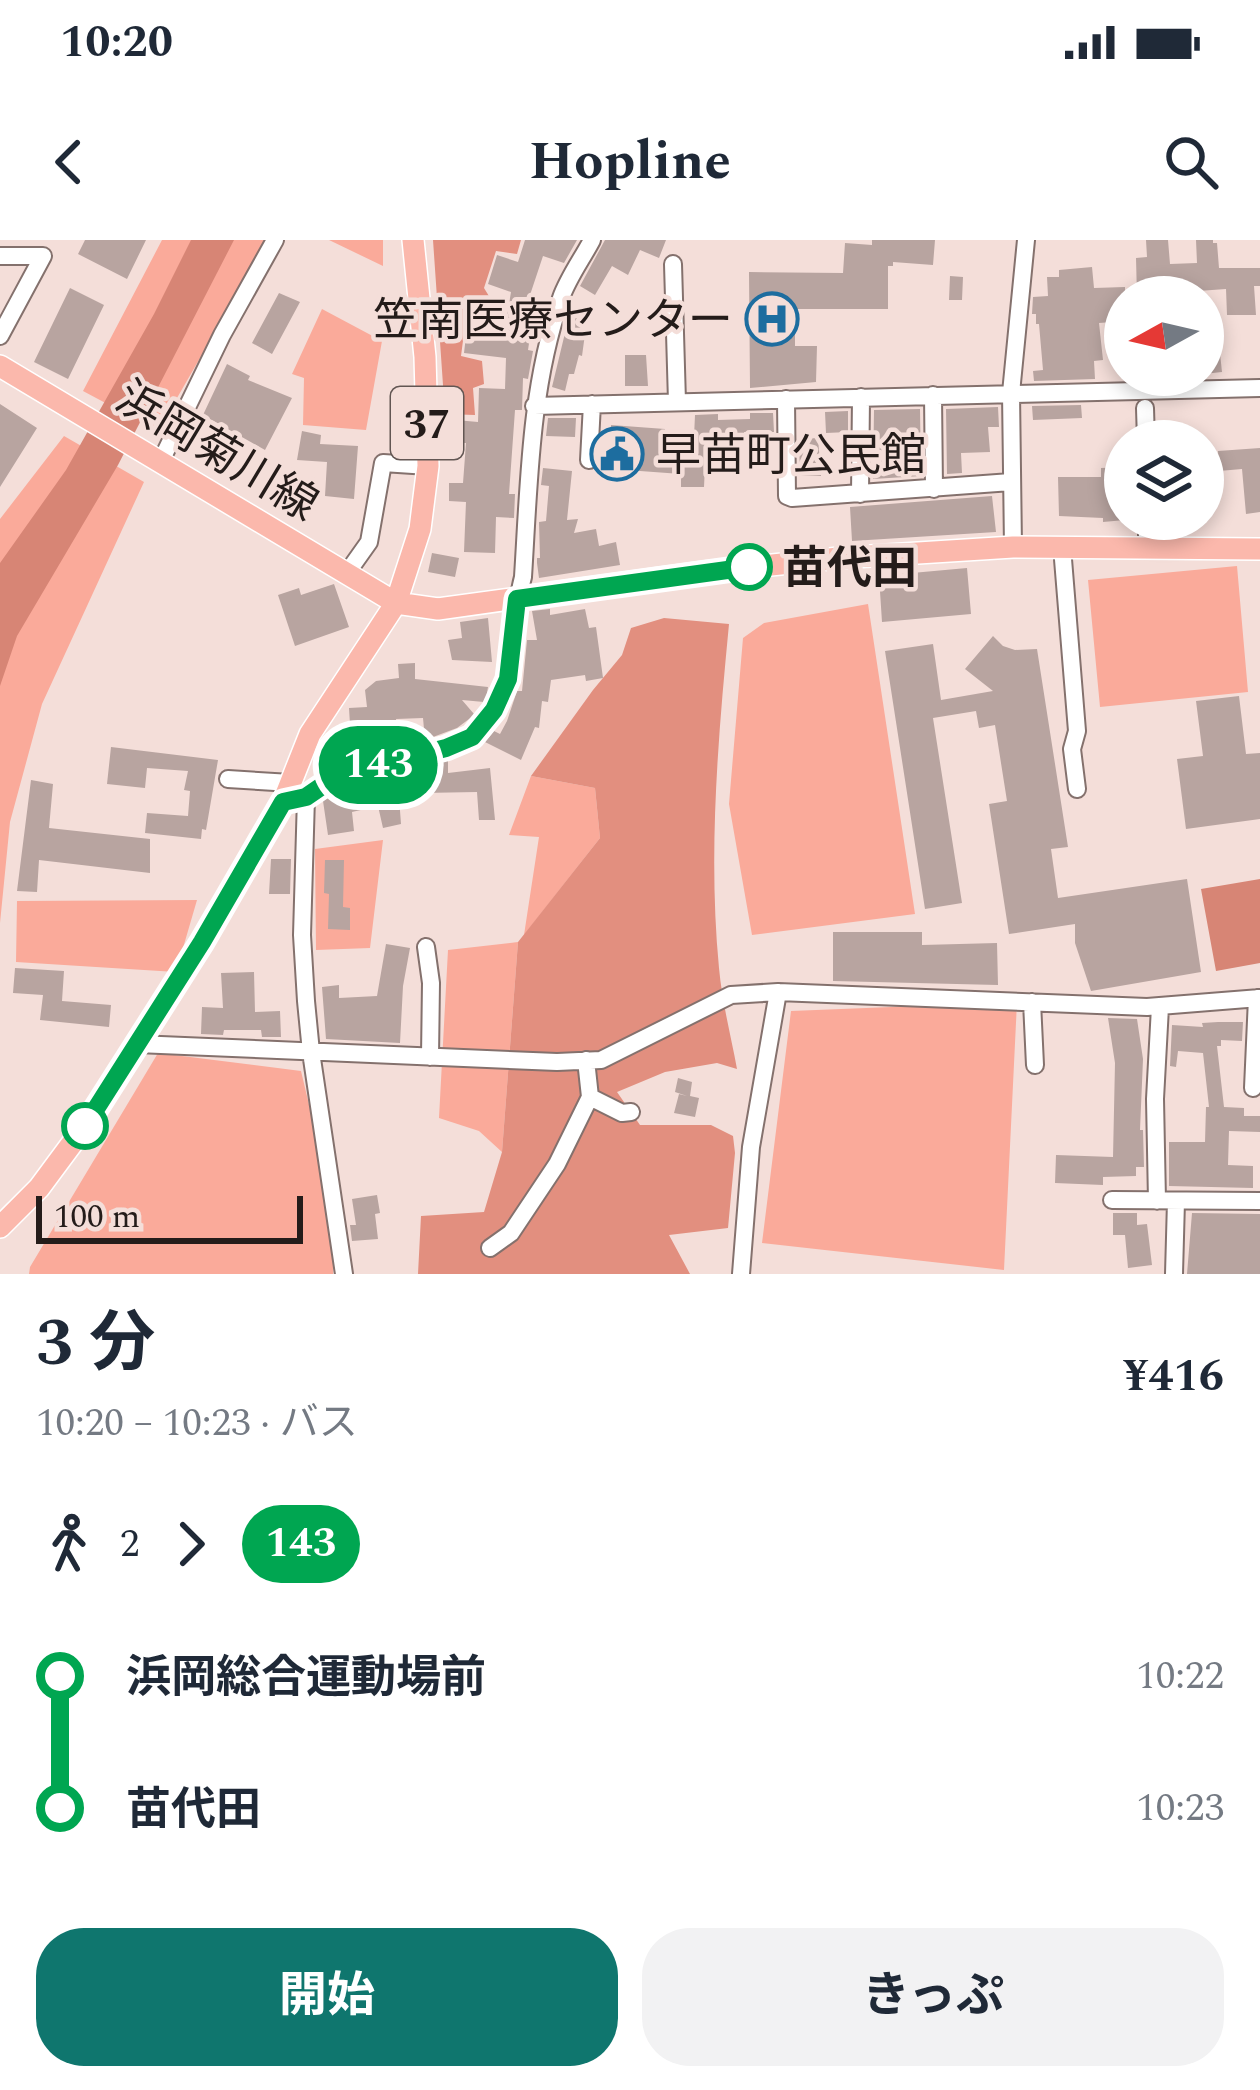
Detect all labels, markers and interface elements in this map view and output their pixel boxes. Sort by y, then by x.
text: 10:20 [60,8,173,77]
text: Hopline [529,121,731,203]
icon: back [36,129,102,195]
icon: search [1158,129,1224,195]
north arrow [1104,276,1224,396]
map controls [1104,276,1224,540]
place label: 笠南医療センター [373,287,733,356]
hospital icon: 笠南医療センター [744,291,800,347]
street label: 浜岡菊川線 [103,365,331,540]
road number: 37 [391,387,463,459]
button: layers [1104,420,1224,540]
place label: 早苗町公民館 [656,422,926,491]
public building icon: 早苗町公民館 [589,426,645,482]
place label: 苗代田 [782,535,917,604]
marker: 苗代田 [727,545,771,589]
line badge: 143 [309,726,447,804]
text: 143 [343,733,413,796]
unlabelled marker [63,1104,107,1148]
scale bar [36,1190,303,1243]
text: 100 m [54,1192,140,1242]
text: 3 分 [36,1294,156,1395]
text: ¥416 [1123,1342,1224,1411]
text: 10:20 – 10:23 · バス [36,1394,358,1453]
icon: walk [36,1511,102,1577]
icon: forward [158,1511,224,1577]
text: 143 [266,1512,336,1575]
text: 2 [120,1515,140,1574]
text: 浜岡総合運動場前 [126,1644,486,1713]
text: 10:22 [1136,1647,1224,1706]
text: 苗代田 [126,1776,261,1845]
text: 10:23 [1136,1779,1224,1838]
button: 開始 [36,1928,618,2066]
button: きっぷ [642,1928,1224,2066]

